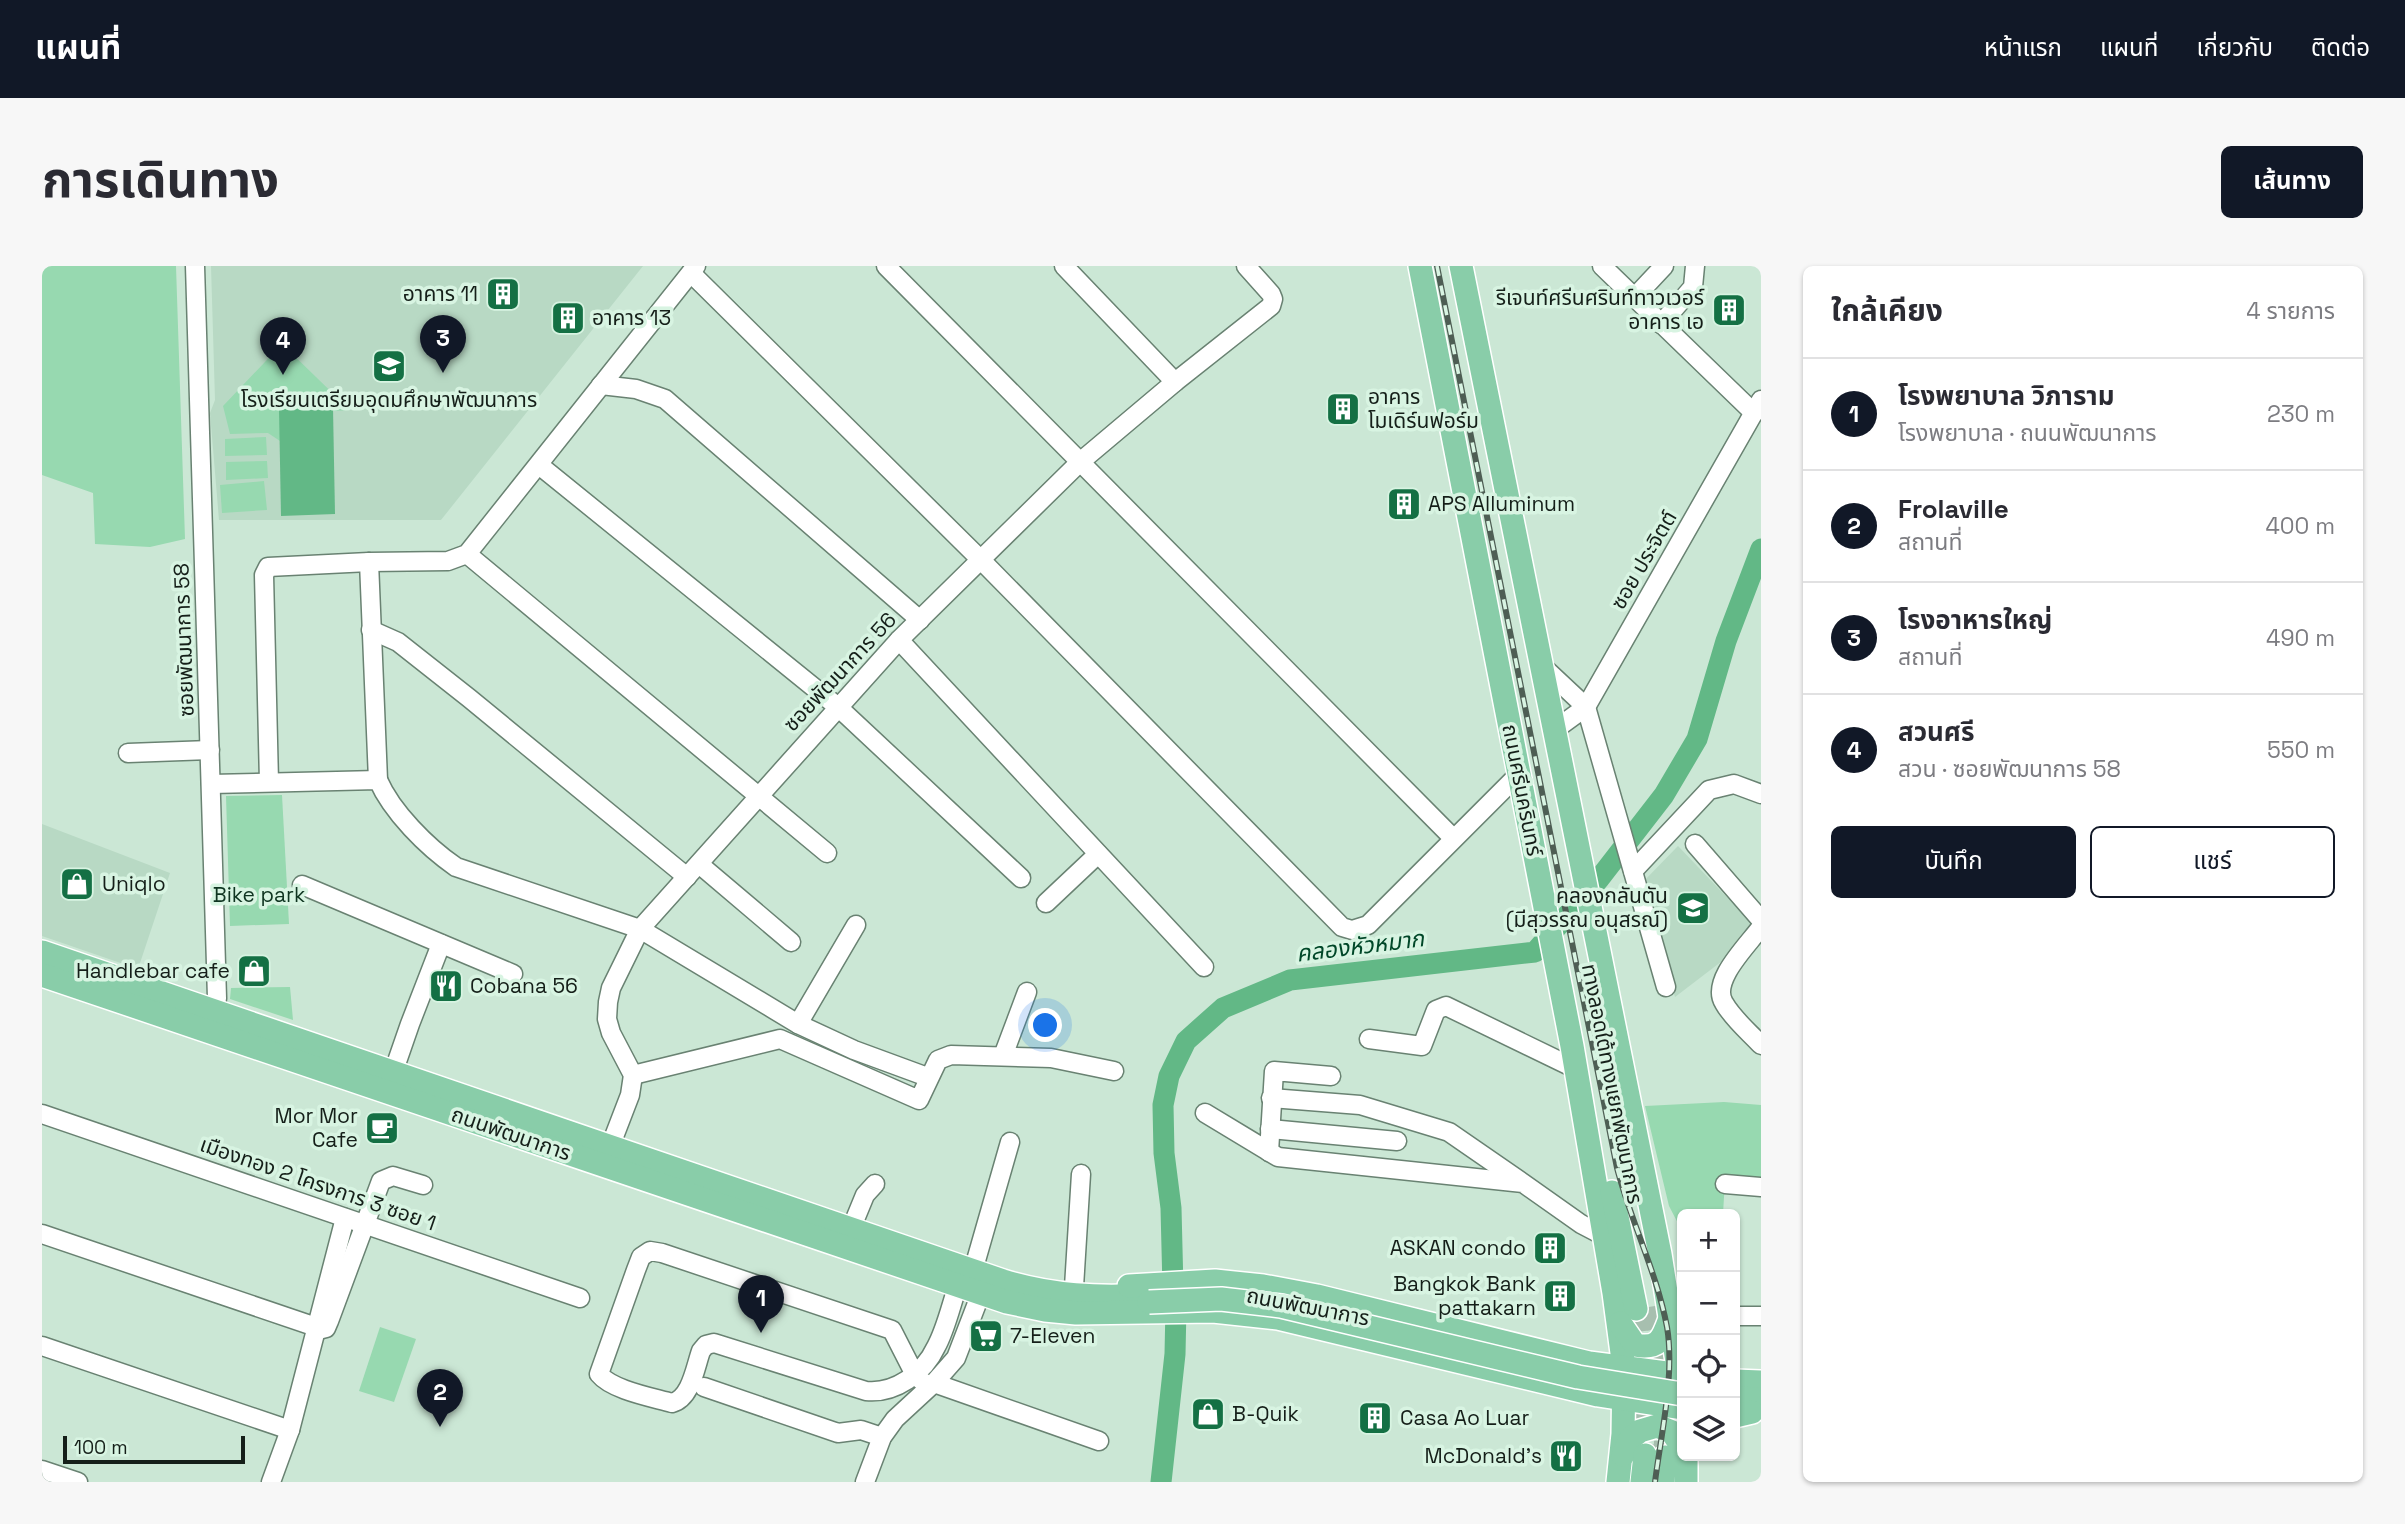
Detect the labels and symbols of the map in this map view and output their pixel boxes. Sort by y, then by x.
building icon: อาคาร 11 [484,275,522,313]
place label: อาคาร 11 [403,280,478,307]
place label: รีเจนท์ศรีนศรินท์ทาวเวอร์ อาคาร เอ [1496,284,1705,335]
building icon: รีเจนท์ศรีนศรินท์ทาวเวอร์ อาคาร เอ [1710,291,1748,329]
building icon: อาคาร 13 [549,299,587,337]
place label: อาคาร 13 [592,304,671,331]
pin: 3 [420,315,466,373]
pin: 4 [260,317,306,375]
school or university icon: โรงเรียนเตรียมอุดมศึกษาพัฒนาการ [370,347,408,385]
place label: อาคาร โมเดิร์นฟอร์ม [1368,383,1479,434]
place label: โรงเรียนเตรียมอุดมศึกษาพัฒนาการ [241,386,537,413]
building icon: อาคาร โมเดิร์นฟอร์ม [1324,390,1362,428]
building icon: APS Alluminum [1385,485,1423,523]
place label: APS Alluminum [1428,490,1575,517]
street label: ซอย ประจิตต์ [1604,506,1683,614]
street label: ซอยพัฒนาการ 58 [167,563,200,717]
street label: ซอยพัฒนาการ 56 [777,606,902,737]
street label: ถนนศรีนครินทร์ [1496,722,1549,859]
shop icon: Uniqlo [58,865,96,903]
place label: Uniqlo [102,870,166,897]
park label: Bike park [213,881,305,908]
place label: คลองกลันตัน (มีสุวรรณ อนุสรณ์) [1506,882,1668,933]
school or university icon: คลองกลันตัน (มีสุวรรณ อนุสรณ์) [1674,889,1712,927]
water label: คลองหัวหมาก [1294,923,1427,969]
shop icon: Handlebar cafe [235,952,273,990]
place label: Handlebar cafe [76,957,230,984]
street label: ทางลอดใต้ทางแยกพัฒนาการ [1576,962,1649,1206]
restaurant icon: Cobana 56 [427,967,465,1005]
place label: Cobana 56 [470,972,578,999]
your location [1028,1008,1062,1042]
street label: ถนนพัฒนาการ [448,1100,575,1167]
place label: Mor Mor Cafe [274,1102,358,1153]
cafe icon: Mor Mor Cafe [363,1109,401,1147]
street label: เมืองทอง 2 โครงการ 3 ซอย 1 [197,1130,440,1237]
building icon: ASKAN condo [1531,1229,1569,1267]
place label: ASKAN condo [1390,1234,1526,1261]
place label: Bangkok Bank pattakarn [1393,1270,1536,1321]
pin: 1 [738,1275,784,1333]
building icon: Bangkok Bank pattakarn [1541,1277,1579,1315]
street label: ถนนพัฒนาการ [1244,1281,1372,1332]
supermarket icon: 7-Eleven [967,1317,1005,1355]
place label: 7-Eleven [1010,1322,1095,1349]
pin: 2 [417,1369,463,1427]
shop icon: B-Quik [1189,1395,1227,1433]
building icon: Casa Ao Luar [1356,1399,1394,1437]
place label: B-Quik [1232,1400,1299,1427]
place label: Casa Ao Luar [1400,1404,1530,1431]
scale bar [63,1433,245,1465]
restaurant icon: McDonald's [1547,1437,1585,1475]
place label: McDonald's [1424,1442,1542,1469]

